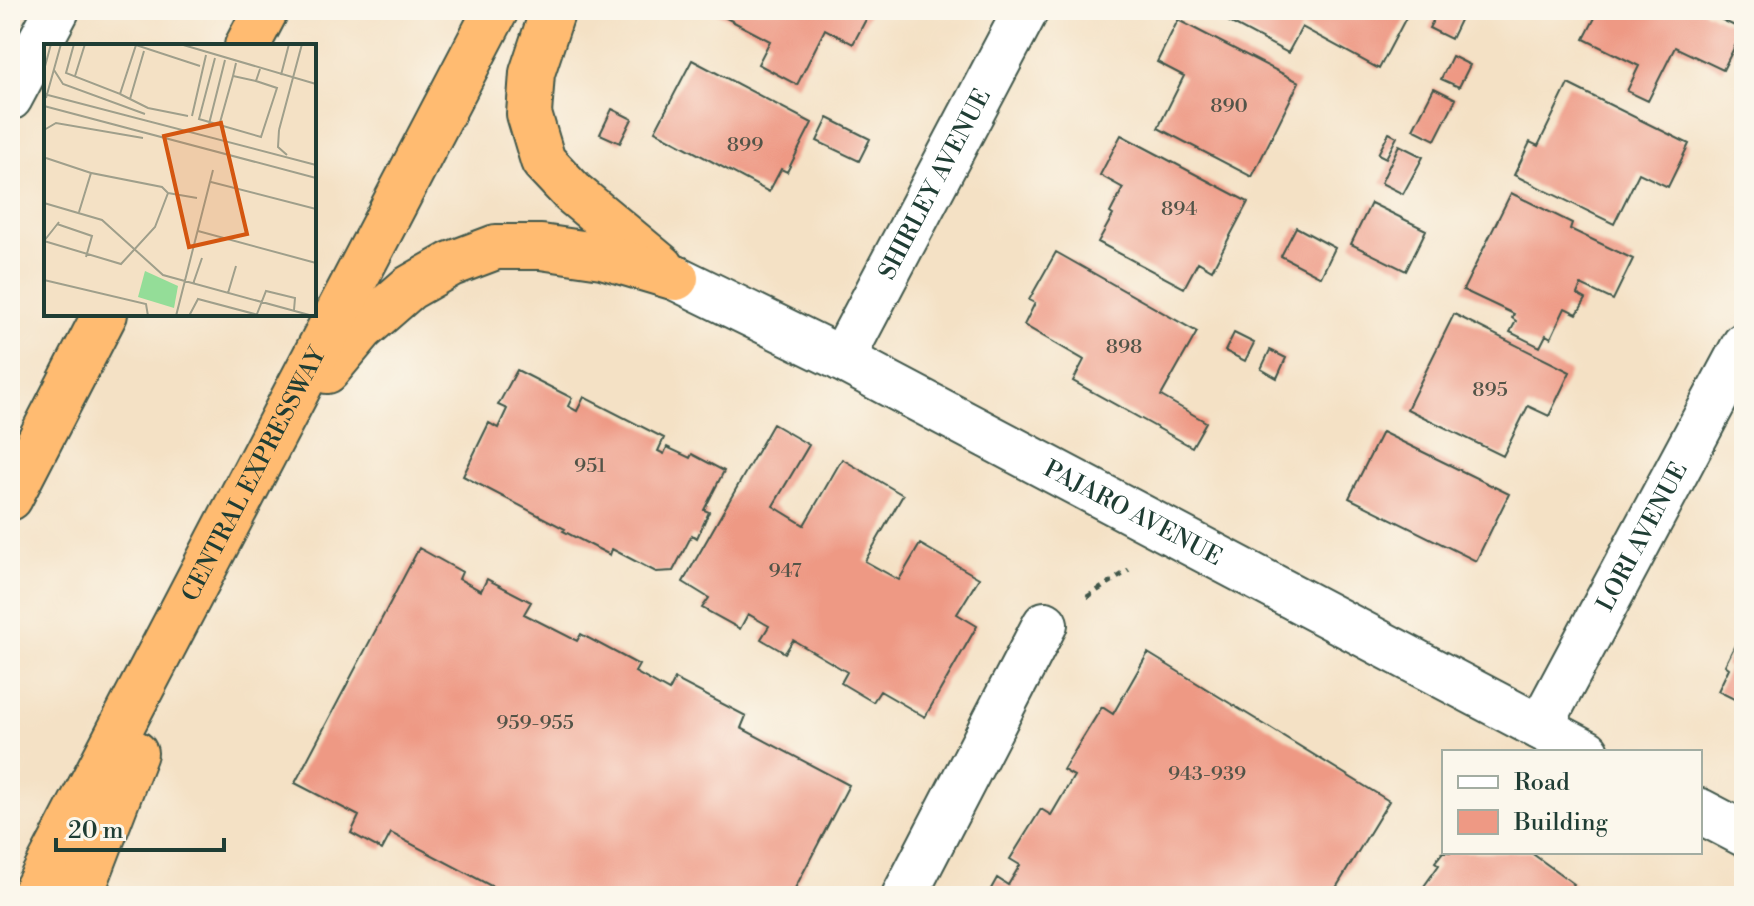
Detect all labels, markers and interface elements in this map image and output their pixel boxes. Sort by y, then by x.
inset map [44,44,316,316]
street label: SHIRLEY AVENUE [873,84,998,285]
house number: 890 [1210,94,1248,119]
house number: 899 [727,133,763,158]
house number: 894 [1161,197,1197,222]
house number: 898 [1106,335,1142,360]
street label: CENTRAL EXPRESSWAY [176,341,334,607]
house number: 895 [1472,378,1508,403]
house number: 951 [574,454,606,479]
street label: PAJARO AVENUE [1039,454,1227,573]
street label: LORI AVENUE [1591,457,1695,617]
house number: 947 [768,559,802,584]
house number: 959-955 [496,711,574,736]
legend [1442,750,1702,854]
house number: 943-939 [1168,762,1246,787]
text: Road [1514,768,1570,798]
scale bar [56,802,224,852]
text: Building [1513,808,1608,838]
text: 20 m [68,816,124,846]

